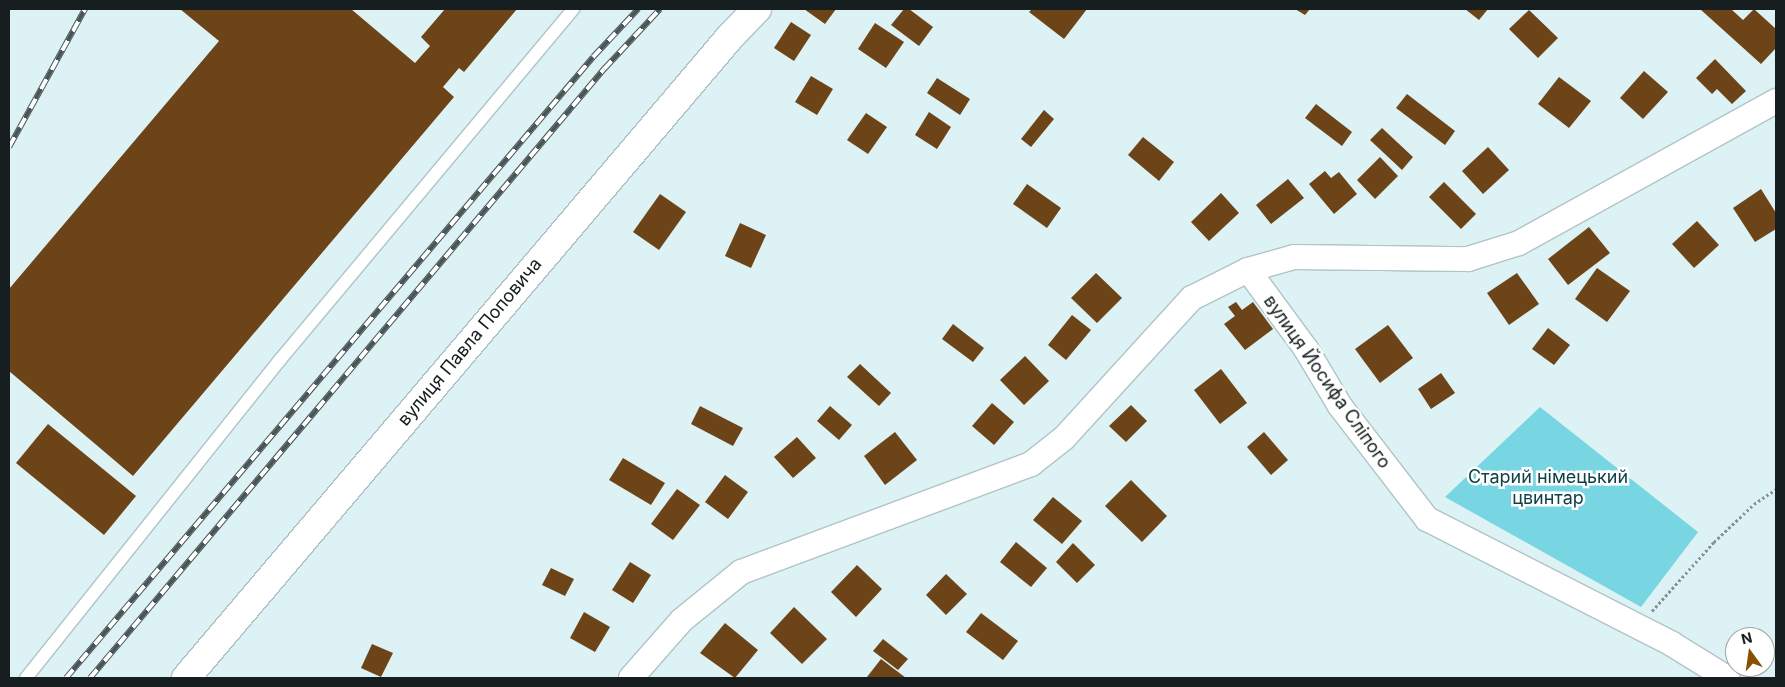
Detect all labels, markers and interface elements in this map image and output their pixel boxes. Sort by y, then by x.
street label: вулиця Павла Поповича [393,254,547,430]
street label: вулиця Йосифа Сліпого [1259,291,1395,473]
park label: Старий німецький цвинтар [1468,467,1628,509]
north arrow [1725,627,1775,677]
text: N [1739,628,1754,647]

